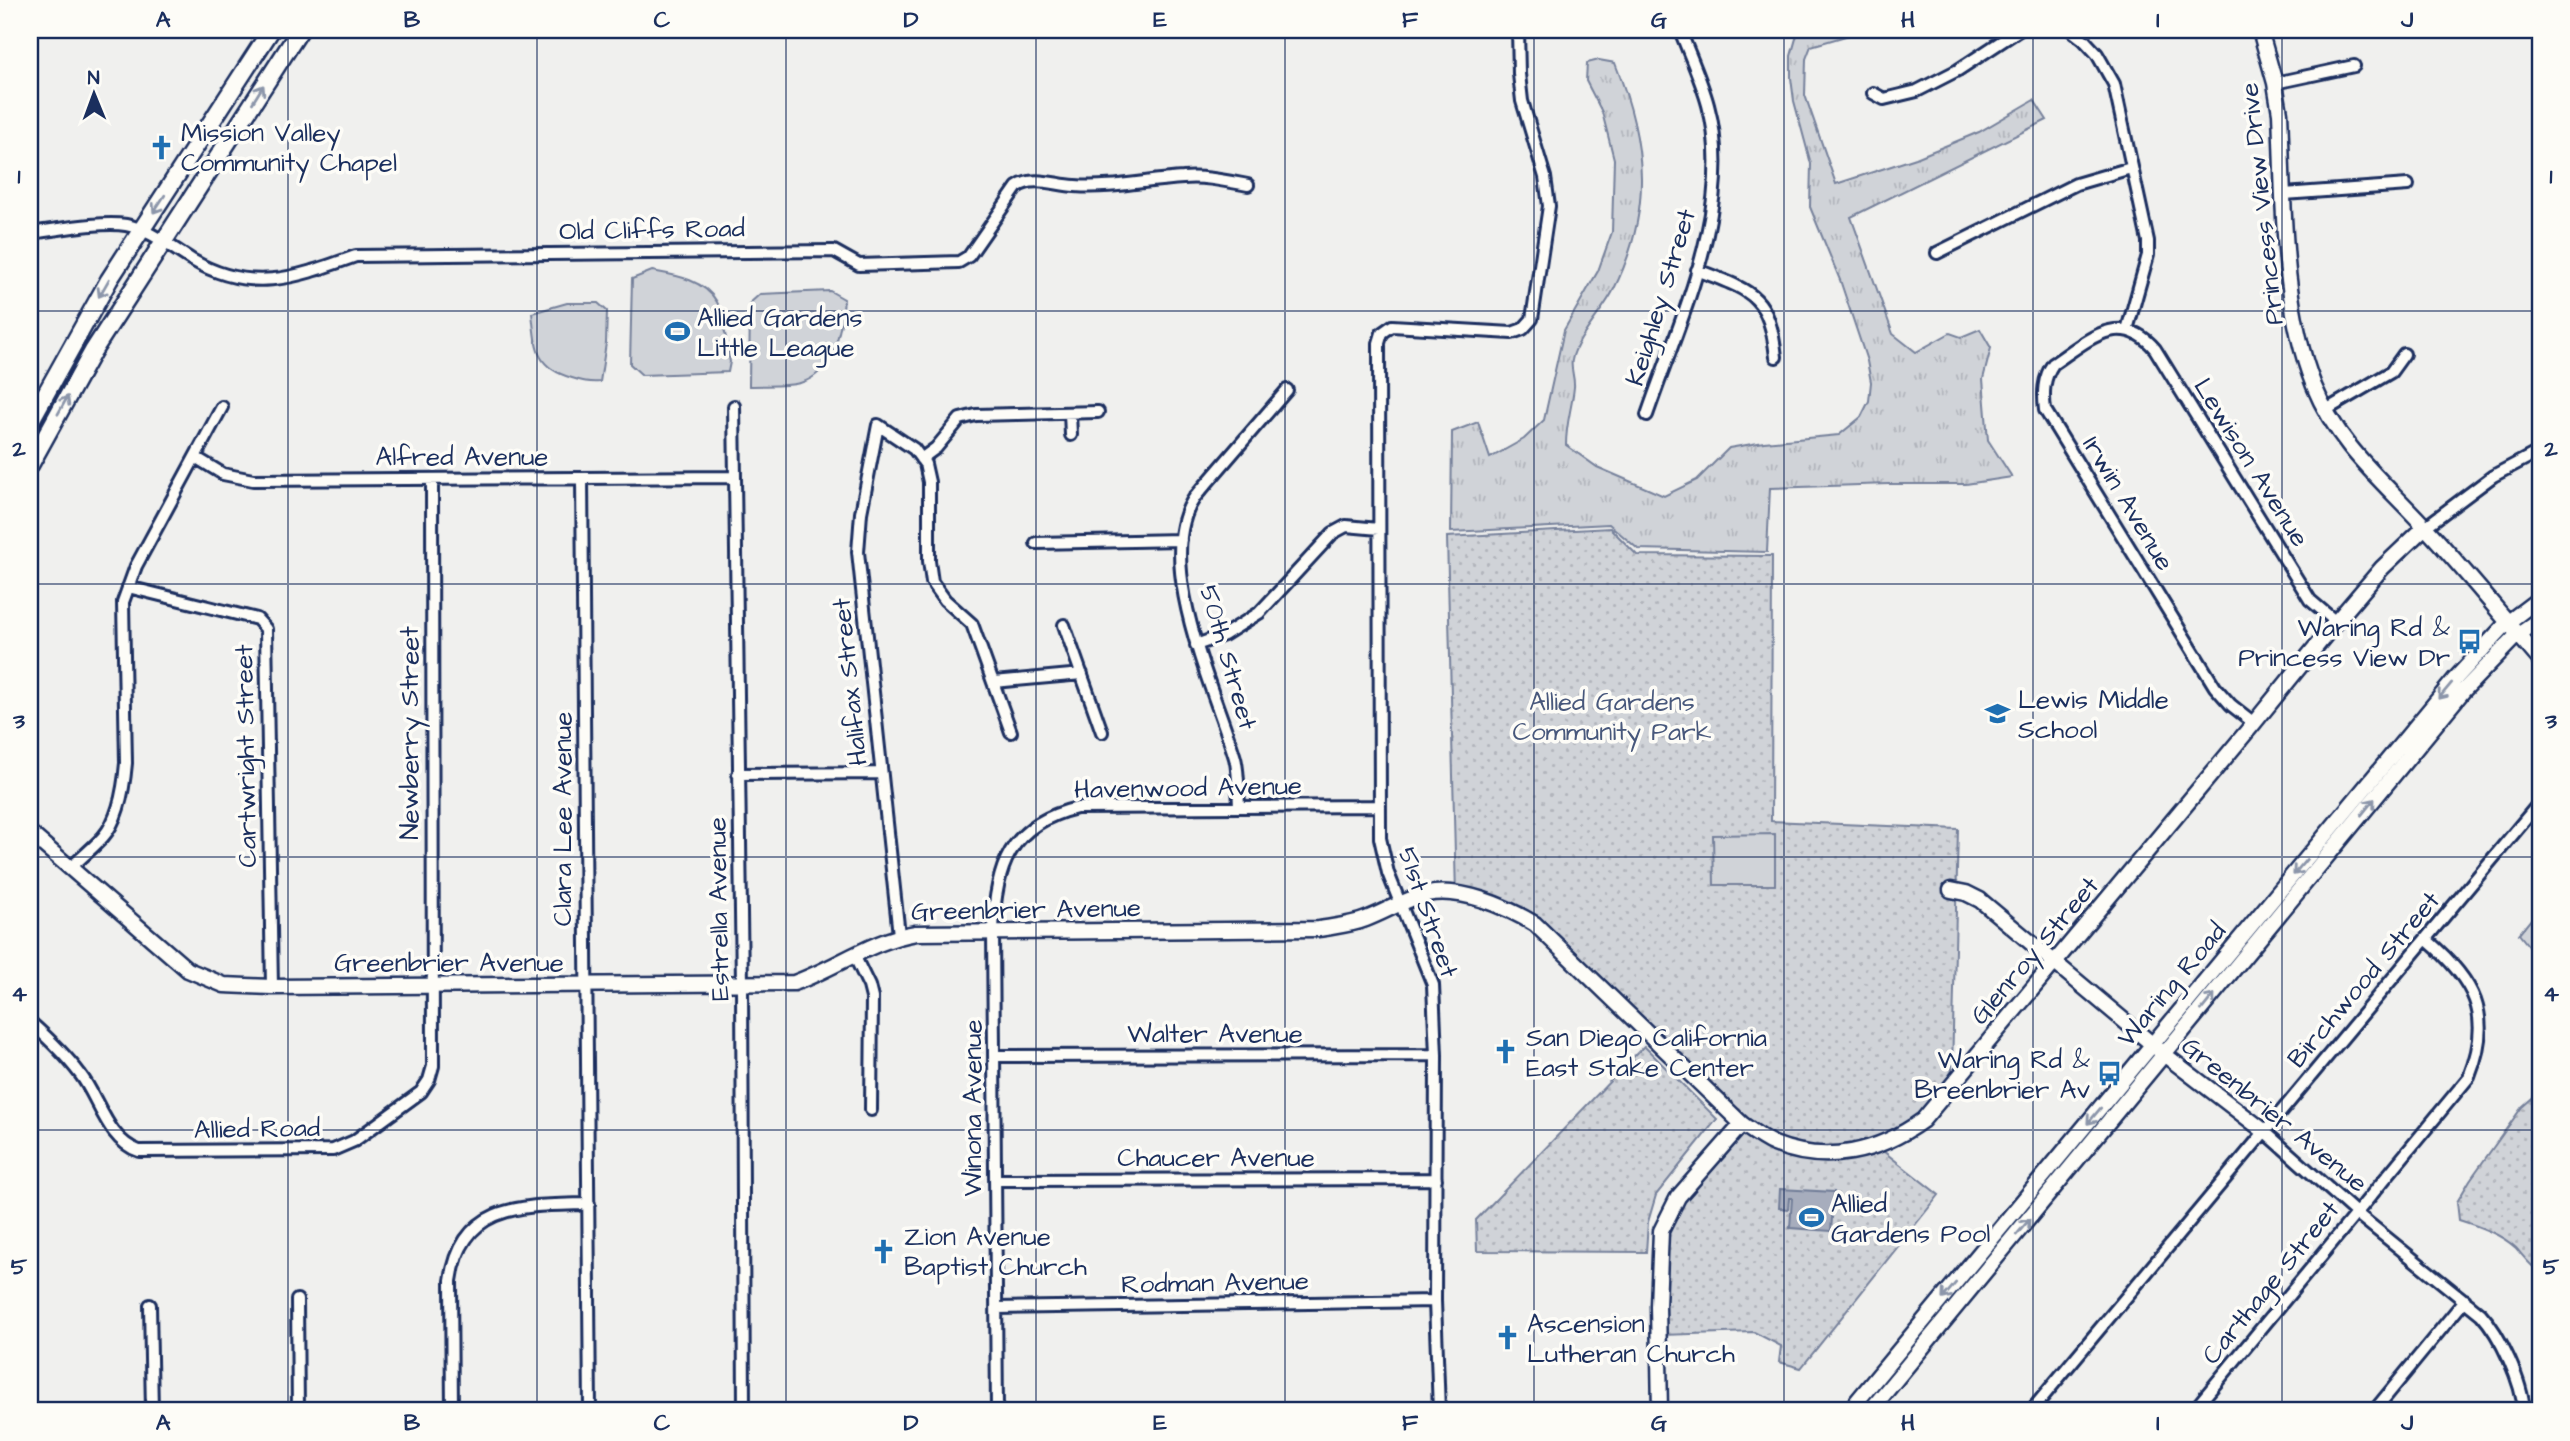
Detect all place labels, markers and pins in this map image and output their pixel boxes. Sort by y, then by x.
place label: Mission Valley Community Chapel [181,115,397,183]
church icon: Mission Valley Community Chapel [147,133,175,161]
place label: Allied Gardens Little League [697,300,863,368]
sports icon: Allied Gardens Little League [663,318,691,346]
place label: Waring Rd & Princess View Dr [2238,610,2451,676]
bus stop icon: Waring Rd & Princess View Dr [2456,628,2484,656]
place label: Lewis Middle School [2018,682,2169,748]
school or university icon: Lewis Middle School [1984,700,2012,728]
place label: San Diego California East Stake Center [1526,1020,1767,1086]
church icon: San Diego California East Stake Center [1492,1038,1520,1066]
place label: Waring Rd & Breenbrier Av [1914,1042,2091,1108]
bus stop icon: Waring Rd & Breenbrier Av [2096,1060,2124,1088]
place label: Allied Gardens Pool [1831,1186,1990,1252]
sports icon: Allied Gardens Pool [1797,1204,1825,1232]
place label: Zion Avenue Baptist Church [904,1219,1087,1285]
church icon: Zion Avenue Baptist Church [870,1237,898,1265]
place label: Ascension Lutheran Church [1527,1306,1735,1372]
church icon: Ascension Lutheran Church [1493,1324,1521,1352]

